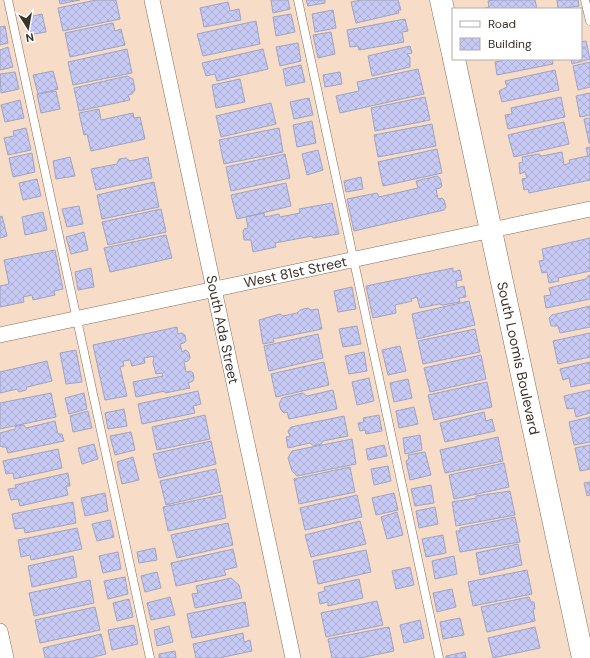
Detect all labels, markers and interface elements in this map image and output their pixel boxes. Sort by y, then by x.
north arrow [8,8,48,48]
legend [452,8,582,60]
text: Road [488,16,516,32]
text: N [25,30,35,45]
text: Building [488,36,532,52]
street label: West 81st Street [242,252,349,292]
street label: South Ada Street [202,274,243,385]
street label: South Loomis Boulevard [493,280,544,436]

